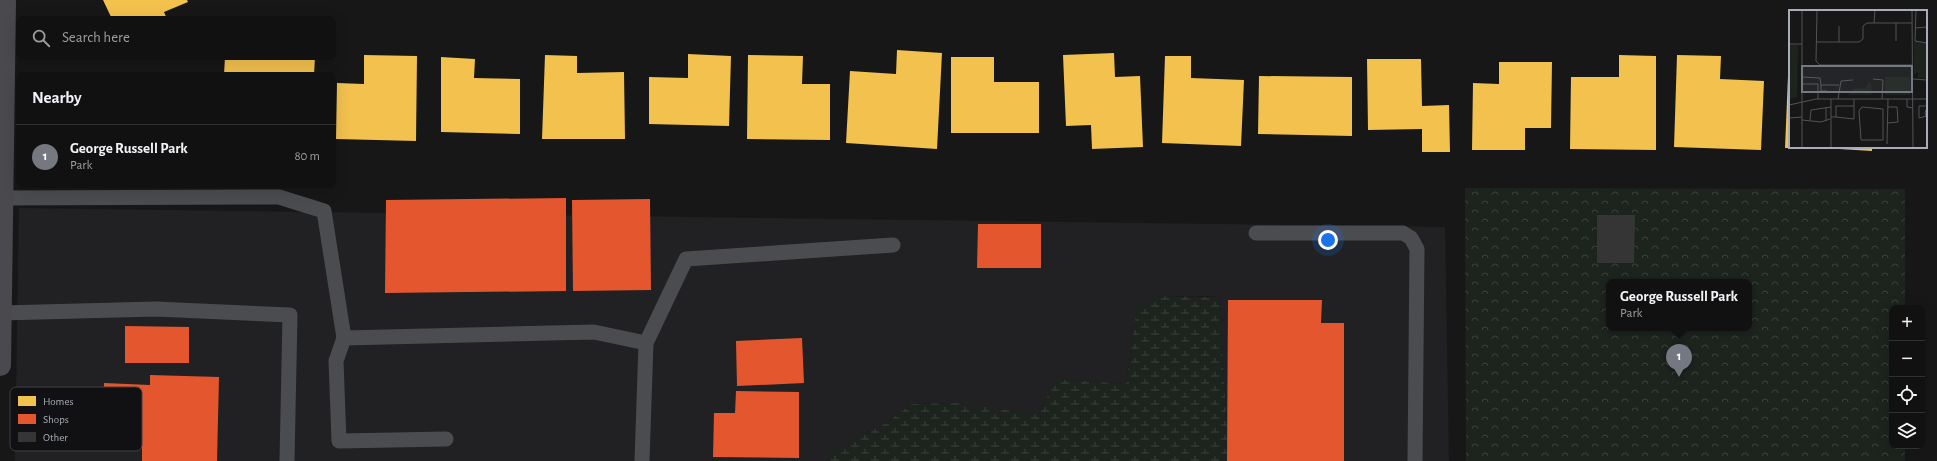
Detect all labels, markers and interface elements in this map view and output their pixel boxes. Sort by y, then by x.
inset map [1789,10,1927,148]
search box [16,16,336,60]
icon: search [30,27,52,49]
text: Search here [62,30,130,45]
text: Nearby [32,89,82,106]
text: George Russell Park [70,141,188,156]
text: 1 [43,150,47,163]
text: 80 m [294,150,320,163]
text: Park [70,159,92,172]
your location [1318,230,1338,250]
popup [1606,279,1752,331]
text: George Russell Park [1620,289,1738,304]
map controls [1889,305,1925,449]
button: + [1889,305,1925,341]
text: Park [1620,307,1643,320]
button: − [1889,341,1925,377]
pin: 1 [1666,344,1692,377]
button: locate [1889,377,1925,413]
legend [10,387,142,451]
text: Homes [43,396,74,407]
button: layers [1889,413,1925,449]
text: Shops [43,414,69,425]
text: Other [43,432,68,443]

